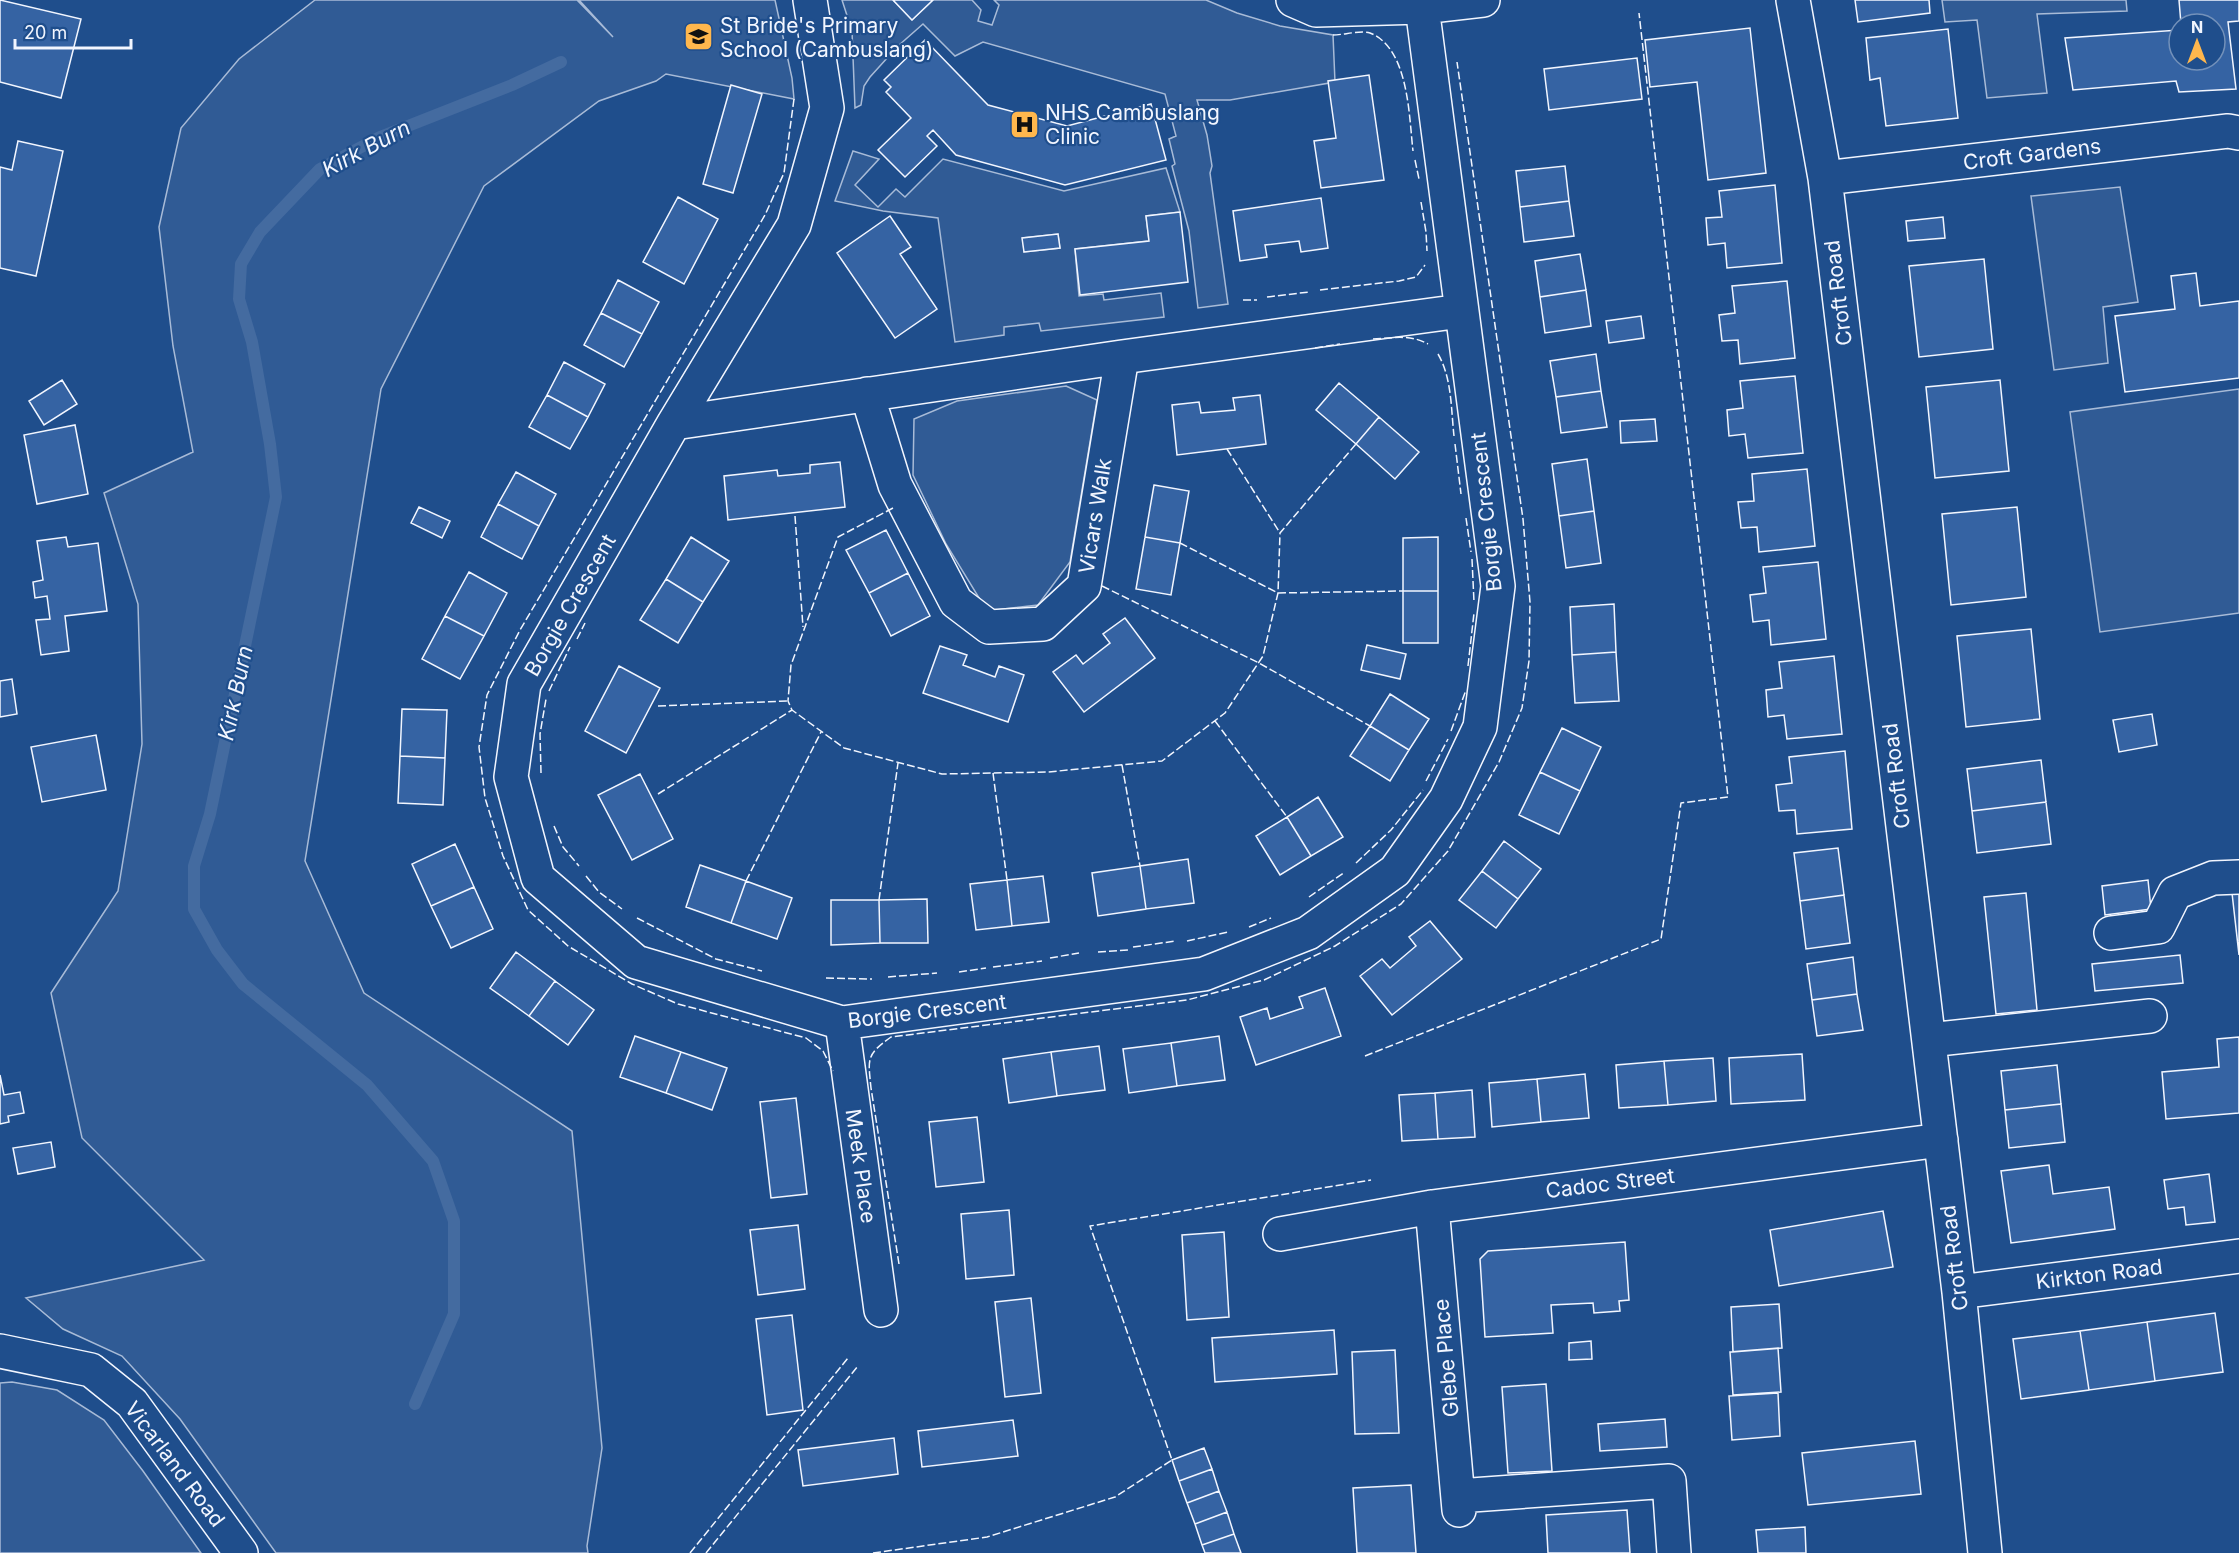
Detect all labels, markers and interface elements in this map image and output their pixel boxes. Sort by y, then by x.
scale bar [15,12,130,50]
north arrow [2167,12,2227,72]
place label: St Bride's Primary School (Cambuslang) [720,13,933,62]
text: N [2191,17,2203,37]
school or university icon: St Bride's Primary School (Cambuslang) [683,21,715,53]
text: 20 m [24,22,67,43]
place label: NHS Cambuslang Clinic [1045,100,1220,149]
hospital icon: NHS Cambuslang Clinic [1008,108,1040,140]
water label: Kirk Burn [317,114,415,182]
street label: Croft Gardens [1962,133,2102,175]
street label: Croft Road [1819,239,1857,347]
street label: Borgie Crescent [1465,431,1507,593]
street label: Vicars Walk [1074,456,1117,575]
street label: Borgie Crescent [519,529,621,680]
water label: Kirk Burn [212,643,258,743]
street label: Croft Road [1877,722,1915,830]
street label: Borgie Crescent [846,989,1008,1033]
street label: Meek Place [841,1107,881,1225]
street label: Cadoc Street [1544,1163,1676,1203]
street label: Croft Road [1935,1204,1973,1312]
street label: Kirkton Road [2034,1254,2164,1294]
street label: Glebe Place [1428,1298,1464,1418]
street label: Vicarland Road [120,1396,230,1532]

